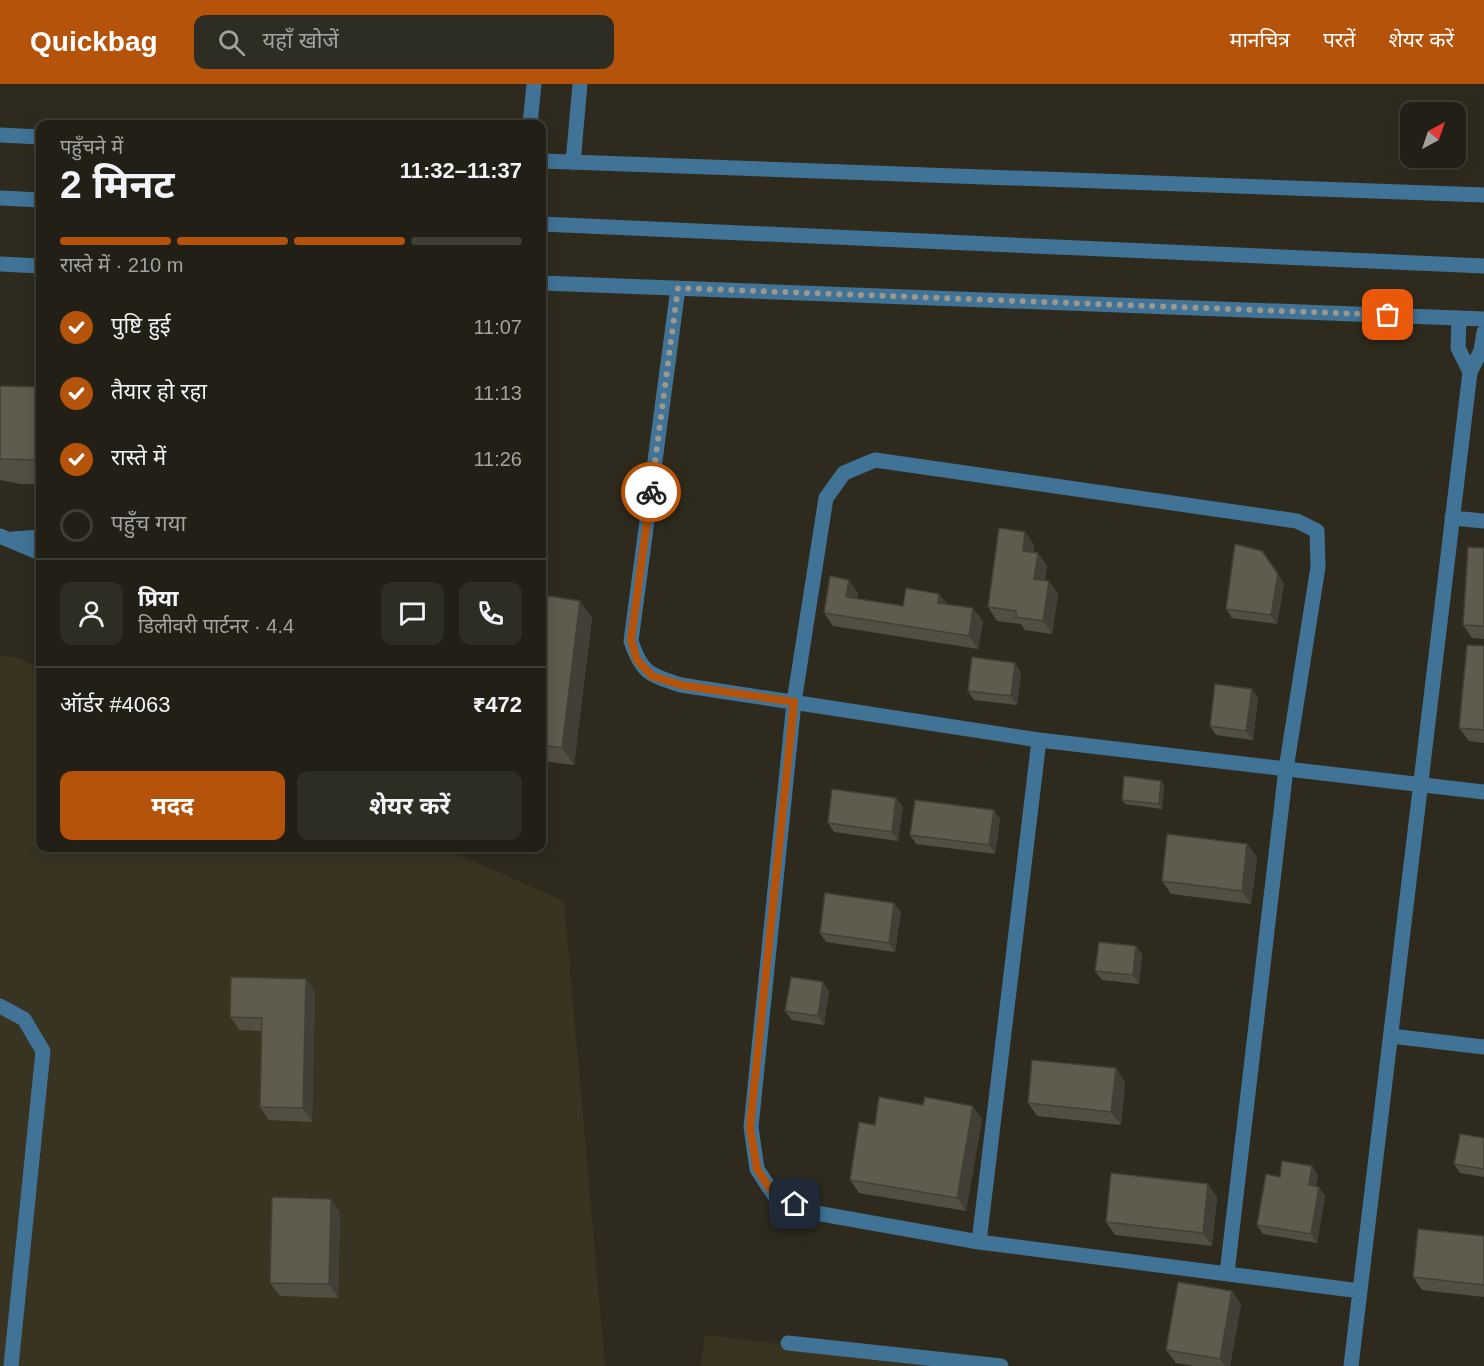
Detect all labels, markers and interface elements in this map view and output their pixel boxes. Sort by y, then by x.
search box [194,15,614,69]
text: Quickbag [30,26,158,57]
icon: search [215,26,248,59]
text: यहाँ खोजें [263,28,339,53]
text: मानचित्र [1230,28,1290,51]
text: परतें [1323,28,1355,51]
text: शेयर करें [1388,28,1454,51]
north arrow [1400,102,1466,168]
map controls [1400,102,1466,168]
text: पहुँचने में [60,136,123,158]
text: 11:32–11:37 [400,158,522,183]
text: 2 मिनट [60,163,174,206]
text: रास्ते में · 210 m [60,254,183,276]
pin [1362,289,1413,340]
icon: bag [1371,298,1404,331]
icon: check [60,311,93,344]
text: पुष्टि हुई [111,313,171,338]
text: 11:07 [473,316,522,338]
icon: check [60,377,93,410]
text: तैयार हो रहा [111,379,207,404]
text: 11:13 [473,382,522,404]
icon: check [60,443,93,476]
text: रास्ते में [111,445,166,470]
text: 11:26 [473,448,522,470]
courier [621,462,681,522]
icon: bike [635,476,668,509]
text: पहुँच गया [111,511,186,536]
button: person [60,582,123,645]
button: chat [381,582,444,645]
button: phone [459,582,522,645]
text: प्रिया [138,586,178,611]
text: डिलीवरी पार्टनर · 4.4 [138,615,294,637]
text: ऑर्डर #4063 [60,692,171,717]
text: ₹472 [473,692,522,717]
button: मदद [60,771,285,840]
button: शेयर करें [297,771,522,840]
pin [769,1178,820,1229]
icon: home [778,1187,811,1220]

